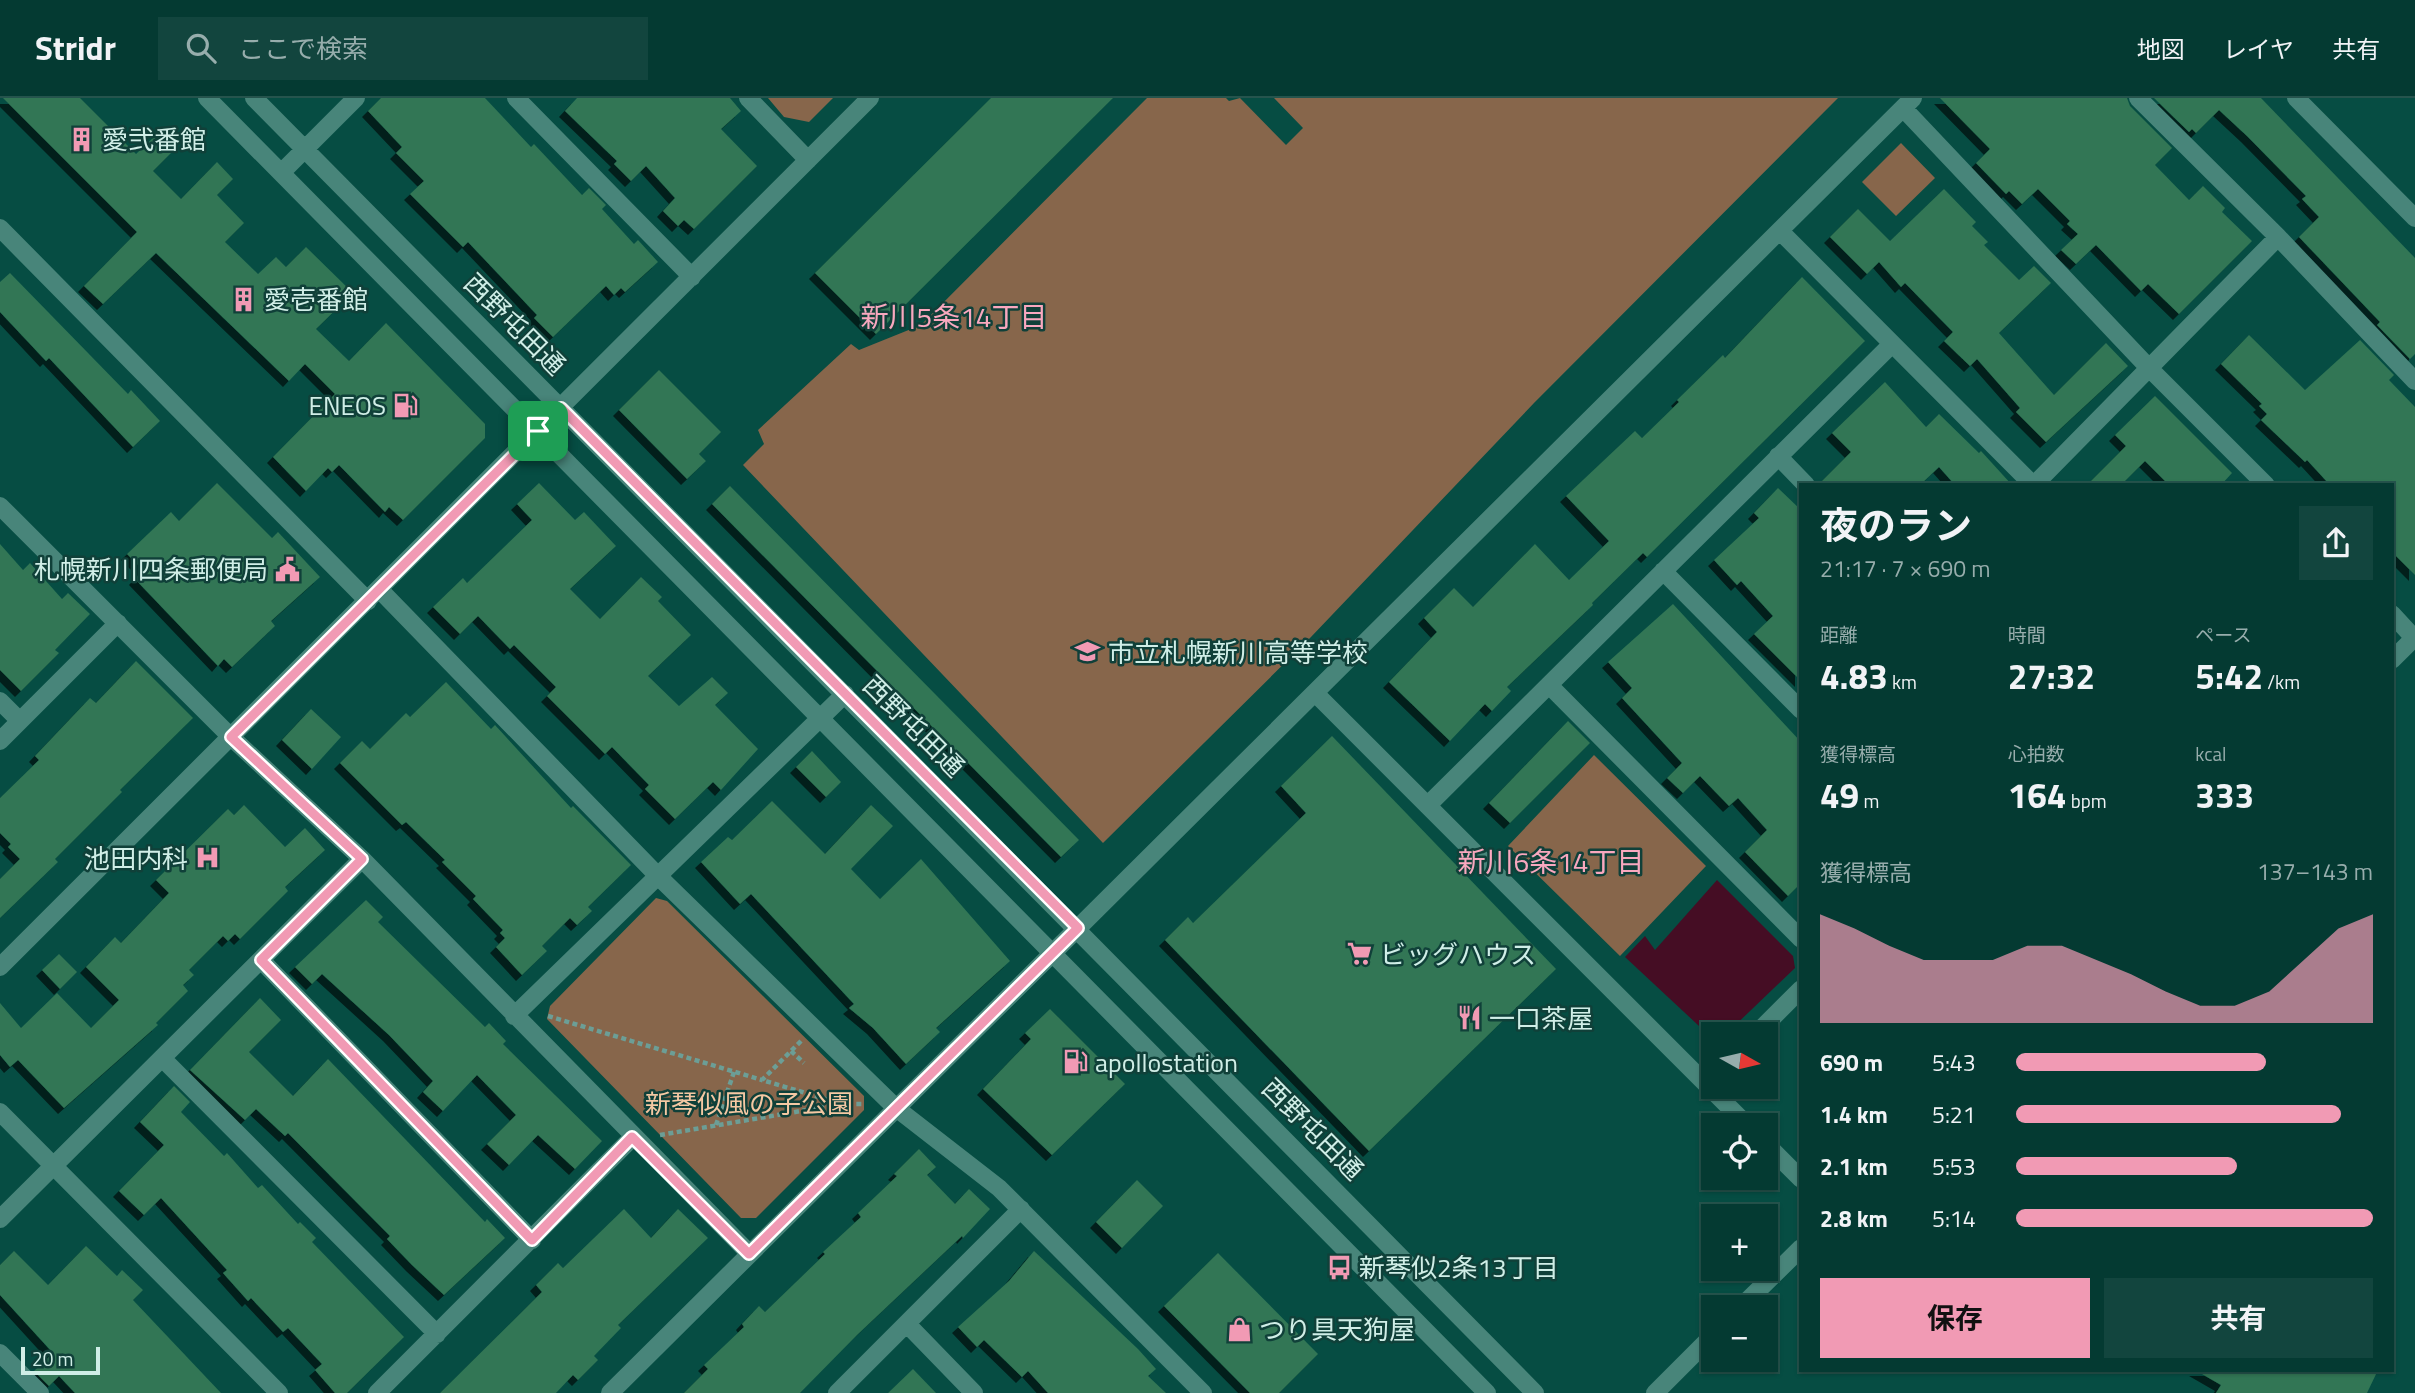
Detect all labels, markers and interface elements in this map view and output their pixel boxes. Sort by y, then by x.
search box [158,17,648,80]
text: Stridr [35,23,116,73]
icon: search [182,29,220,67]
text: ここで検索 [238,29,368,68]
text: 地図 [2137,31,2185,67]
text: レイヤ [2223,31,2294,67]
text: 共有 [2332,31,2380,67]
place label: 愛弐番館 [102,120,206,159]
building icon: 愛弐番館 [68,125,96,153]
street label: 西野屯田通 [455,264,575,384]
place label: 愛壱番館 [264,280,368,319]
building icon: 愛壱番館 [230,285,258,313]
district label: 新川5条14丁目 [860,295,1048,338]
place label: ENEOS [309,386,386,425]
fuel station icon: ENEOS [392,391,420,419]
pin [508,401,568,461]
icon: arrive [519,412,557,450]
text: 夜のラン [1820,496,1972,554]
button: share [2299,506,2373,580]
place label: 札幌新川四条郵便局 [34,550,268,589]
text: 21:17 · 7 × 690 m [1820,551,1990,586]
public building icon: 札幌新川四条郵便局 [274,555,302,583]
text: 距離 [1820,620,1858,649]
text: 時間 [2008,620,2046,649]
text: ペース [2195,620,2251,649]
place label: 市立札幌新川高等学校 [1108,633,1368,672]
school or university icon: 市立札幌新川高等学校 [1074,638,1102,666]
text: 4.83 [1820,649,1888,703]
text: 27:32 [2008,649,2095,703]
text: 5:42 [2195,649,2263,703]
street label: 西野屯田通 [854,666,974,786]
text: km [1888,667,1917,696]
text: /km [2263,667,2300,696]
text: 獲得標高 [1820,739,1896,768]
text: 心拍数 [2008,739,2065,768]
text: kcal [2195,739,2226,768]
text: 49 [1820,768,1859,822]
text: 164 [2008,768,2066,822]
text: 333 [2195,768,2254,822]
text: m [1859,786,1879,815]
text: bpm [2066,786,2107,815]
place label: 池田内科 [84,839,188,878]
district label: 新川6条14丁目 [1457,840,1645,883]
hospital icon: 池田内科 [194,844,222,872]
text: 137–143 m [2257,854,2373,889]
text: 獲得標高 [1820,855,1912,890]
place label: ビッグハウス [1380,935,1536,974]
supermarket icon: ビッグハウス [1346,940,1374,968]
place label: 一口茶屋 [1489,999,1593,1038]
restaurant icon: 一口茶屋 [1455,1004,1483,1032]
north arrow [1701,1022,1778,1099]
map controls [1701,1022,1778,1372]
place label: apollostation [1095,1043,1238,1082]
text: 690 m [1820,1045,1883,1080]
text: 5:43 [1932,1045,1976,1080]
fuel station icon: apollostation [1061,1048,1089,1076]
street label: 西野屯田通 [1253,1069,1373,1189]
park label: 新琴似風の子公園 [645,1084,853,1123]
text: 1.4 km [1820,1097,1888,1132]
text: 5:21 [1932,1097,1976,1132]
button: locate [1701,1113,1778,1190]
text: 2.1 km [1820,1149,1888,1184]
text: 5:53 [1932,1149,1976,1184]
text: 2.8 km [1820,1201,1888,1236]
text: 5:14 [1932,1201,1976,1236]
button: + [1701,1204,1778,1281]
place label: 新琴似2条13丁目 [1359,1248,1559,1287]
bus stop icon: 新琴似2条13丁目 [1325,1253,1353,1281]
button: 保存 [1820,1278,2090,1358]
button: 共有 [2104,1278,2373,1358]
button: − [1701,1295,1778,1372]
place label: つり具天狗屋 [1259,1310,1415,1349]
shop icon: つり具天狗屋 [1225,1315,1253,1343]
scale bar [21,1344,100,1376]
text: 20 m [32,1344,73,1373]

